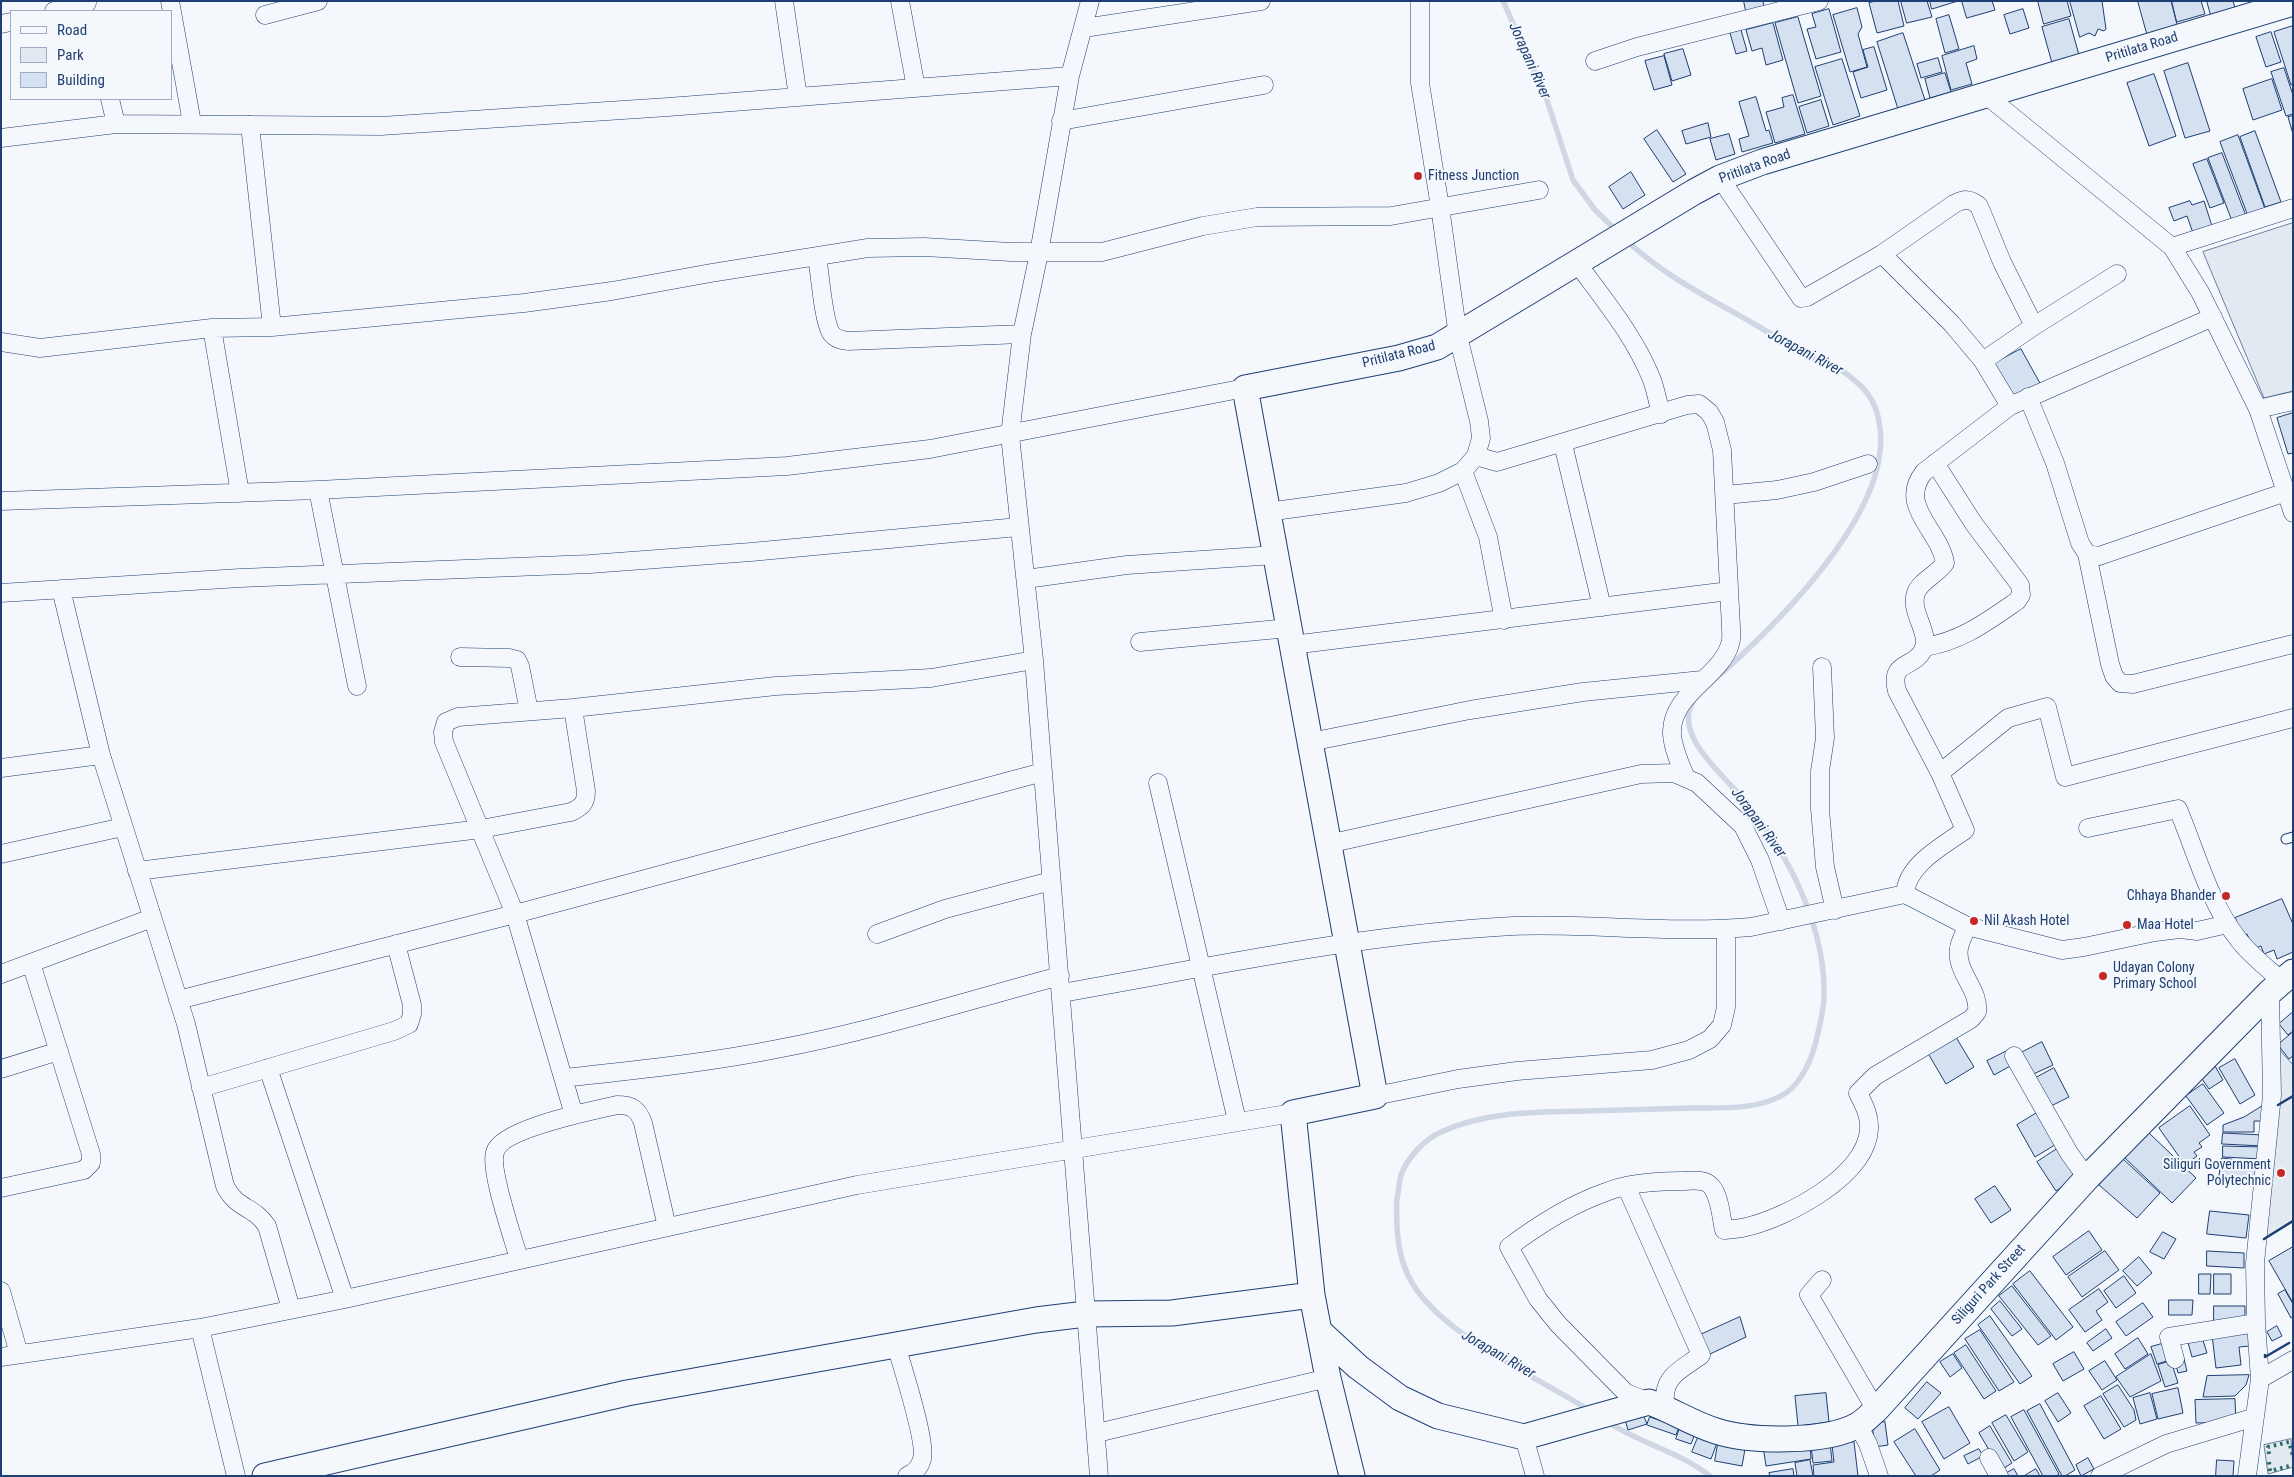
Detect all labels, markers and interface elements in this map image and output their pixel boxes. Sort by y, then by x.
legend [10,10,172,100]
water label: Jorapani River [1504,20,1554,102]
text: Road [57,21,87,39]
street label: Pritilata Road [2104,29,2180,67]
text: Park [57,46,84,64]
text: Building [57,71,105,89]
street label: Pritilata Road [1717,146,1793,188]
place label: Fitness Junction [1428,168,1519,184]
marker: Fitness Junction [1412,170,1424,182]
water label: Jorapani River [1765,326,1845,380]
street label: Pritilata Road [1361,338,1437,372]
water label: Jorapani River [1727,785,1789,861]
place label: Chhaya Bhander [2127,888,2216,904]
marker: Chhaya Bhander [2220,890,2232,902]
place label: Nil Akash Hotel [1984,913,2069,929]
marker: Nil Akash Hotel [1968,915,1980,927]
place label: Maa Hotel [2137,917,2194,933]
marker: Maa Hotel [2121,919,2133,931]
place label: Udayan Colony Primary School [2113,960,2197,992]
marker: Udayan Colony Primary School [2097,970,2109,982]
place label: Siliguri Government Polytechnic [2163,1157,2271,1190]
marker: Siliguri Government Polytechnic [2275,1167,2287,1179]
street label: Siliguri Park Street [1949,1241,2029,1329]
water label: Jorapani River [1458,1327,1538,1383]

